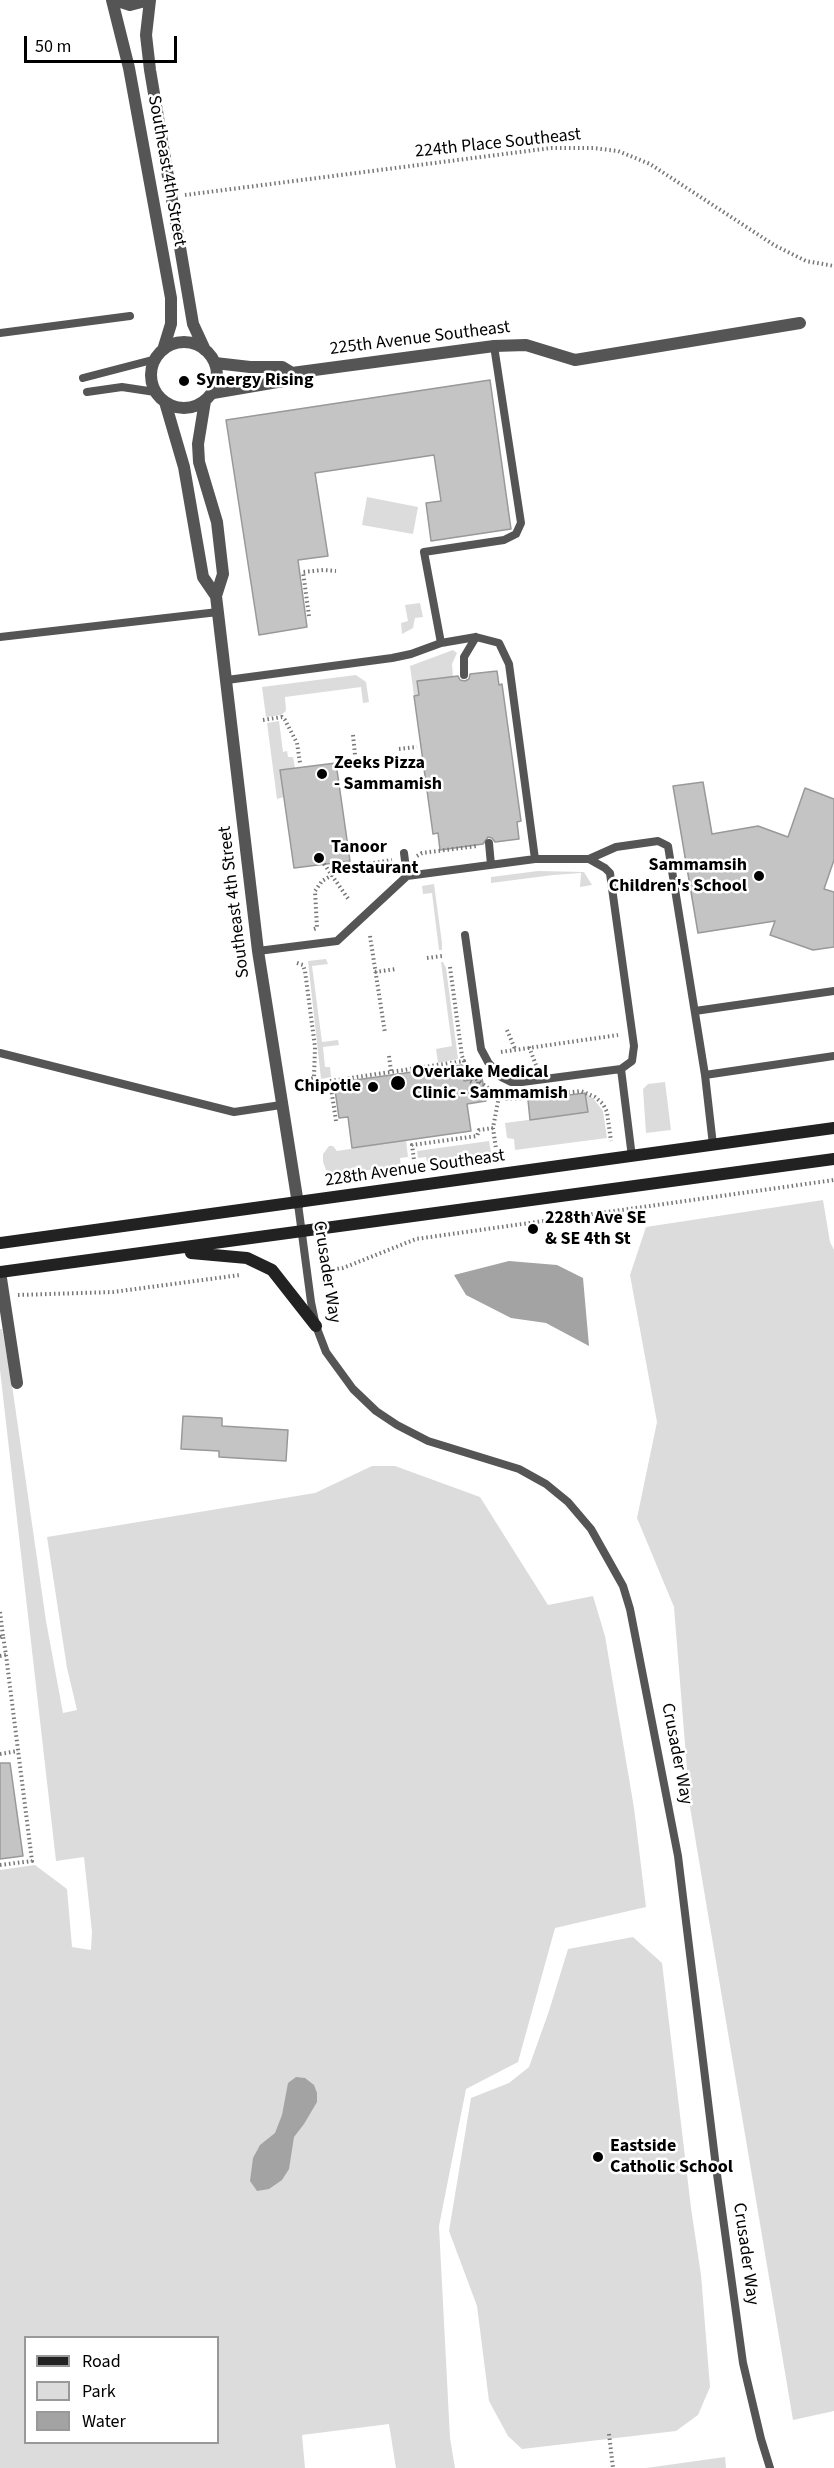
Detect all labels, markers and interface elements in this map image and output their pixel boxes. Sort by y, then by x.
scale bar [27,24,180,62]
text: 50 m [35,34,71,59]
street label: Southeast 4th Street [142,94,190,248]
street label: 224th Place Southeast [414,125,582,163]
street label: 225th Avenue Southeast [329,317,511,361]
place label: Synergy Rising [196,370,314,392]
marker: Synergy Rising [177,374,191,388]
place label: Zeeks Pizza - Sammamish [334,753,442,795]
marker: Zeeks Pizza - Sammamish [315,767,329,781]
street label: Southeast 4th Street [215,825,255,979]
place label: Tanoor Restaurant [331,837,418,880]
marker: Tanoor Restaurant [312,851,326,865]
place label: Sammamsih Children's School [609,855,747,898]
marker: Sammamsih Children's School [752,869,766,883]
place label: Overlake Medical Clinic - Sammamish [412,1062,568,1104]
marker: Overlake Medical Clinic - Sammamish [389,1074,407,1092]
place label: Chipotle [294,1076,361,1098]
marker: Chipotle [366,1080,380,1094]
street label: 228th Avenue Southeast [324,1146,506,1192]
place label: 228th Ave SE & SE 4th St [545,1208,646,1250]
street label: Crusader Way [307,1219,345,1325]
marker: 228th Ave SE & SE 4th St [526,1222,540,1236]
street label: Crusader Way [656,1701,696,1807]
place label: Eastside Catholic School [610,2136,733,2178]
marker: Eastside Catholic School [591,2150,605,2164]
street label: Crusader Way [727,2201,763,2307]
legend [24,2336,219,2444]
text: Road [82,2349,121,2374]
text: Park [82,2379,116,2404]
text: Water [82,2409,126,2434]

